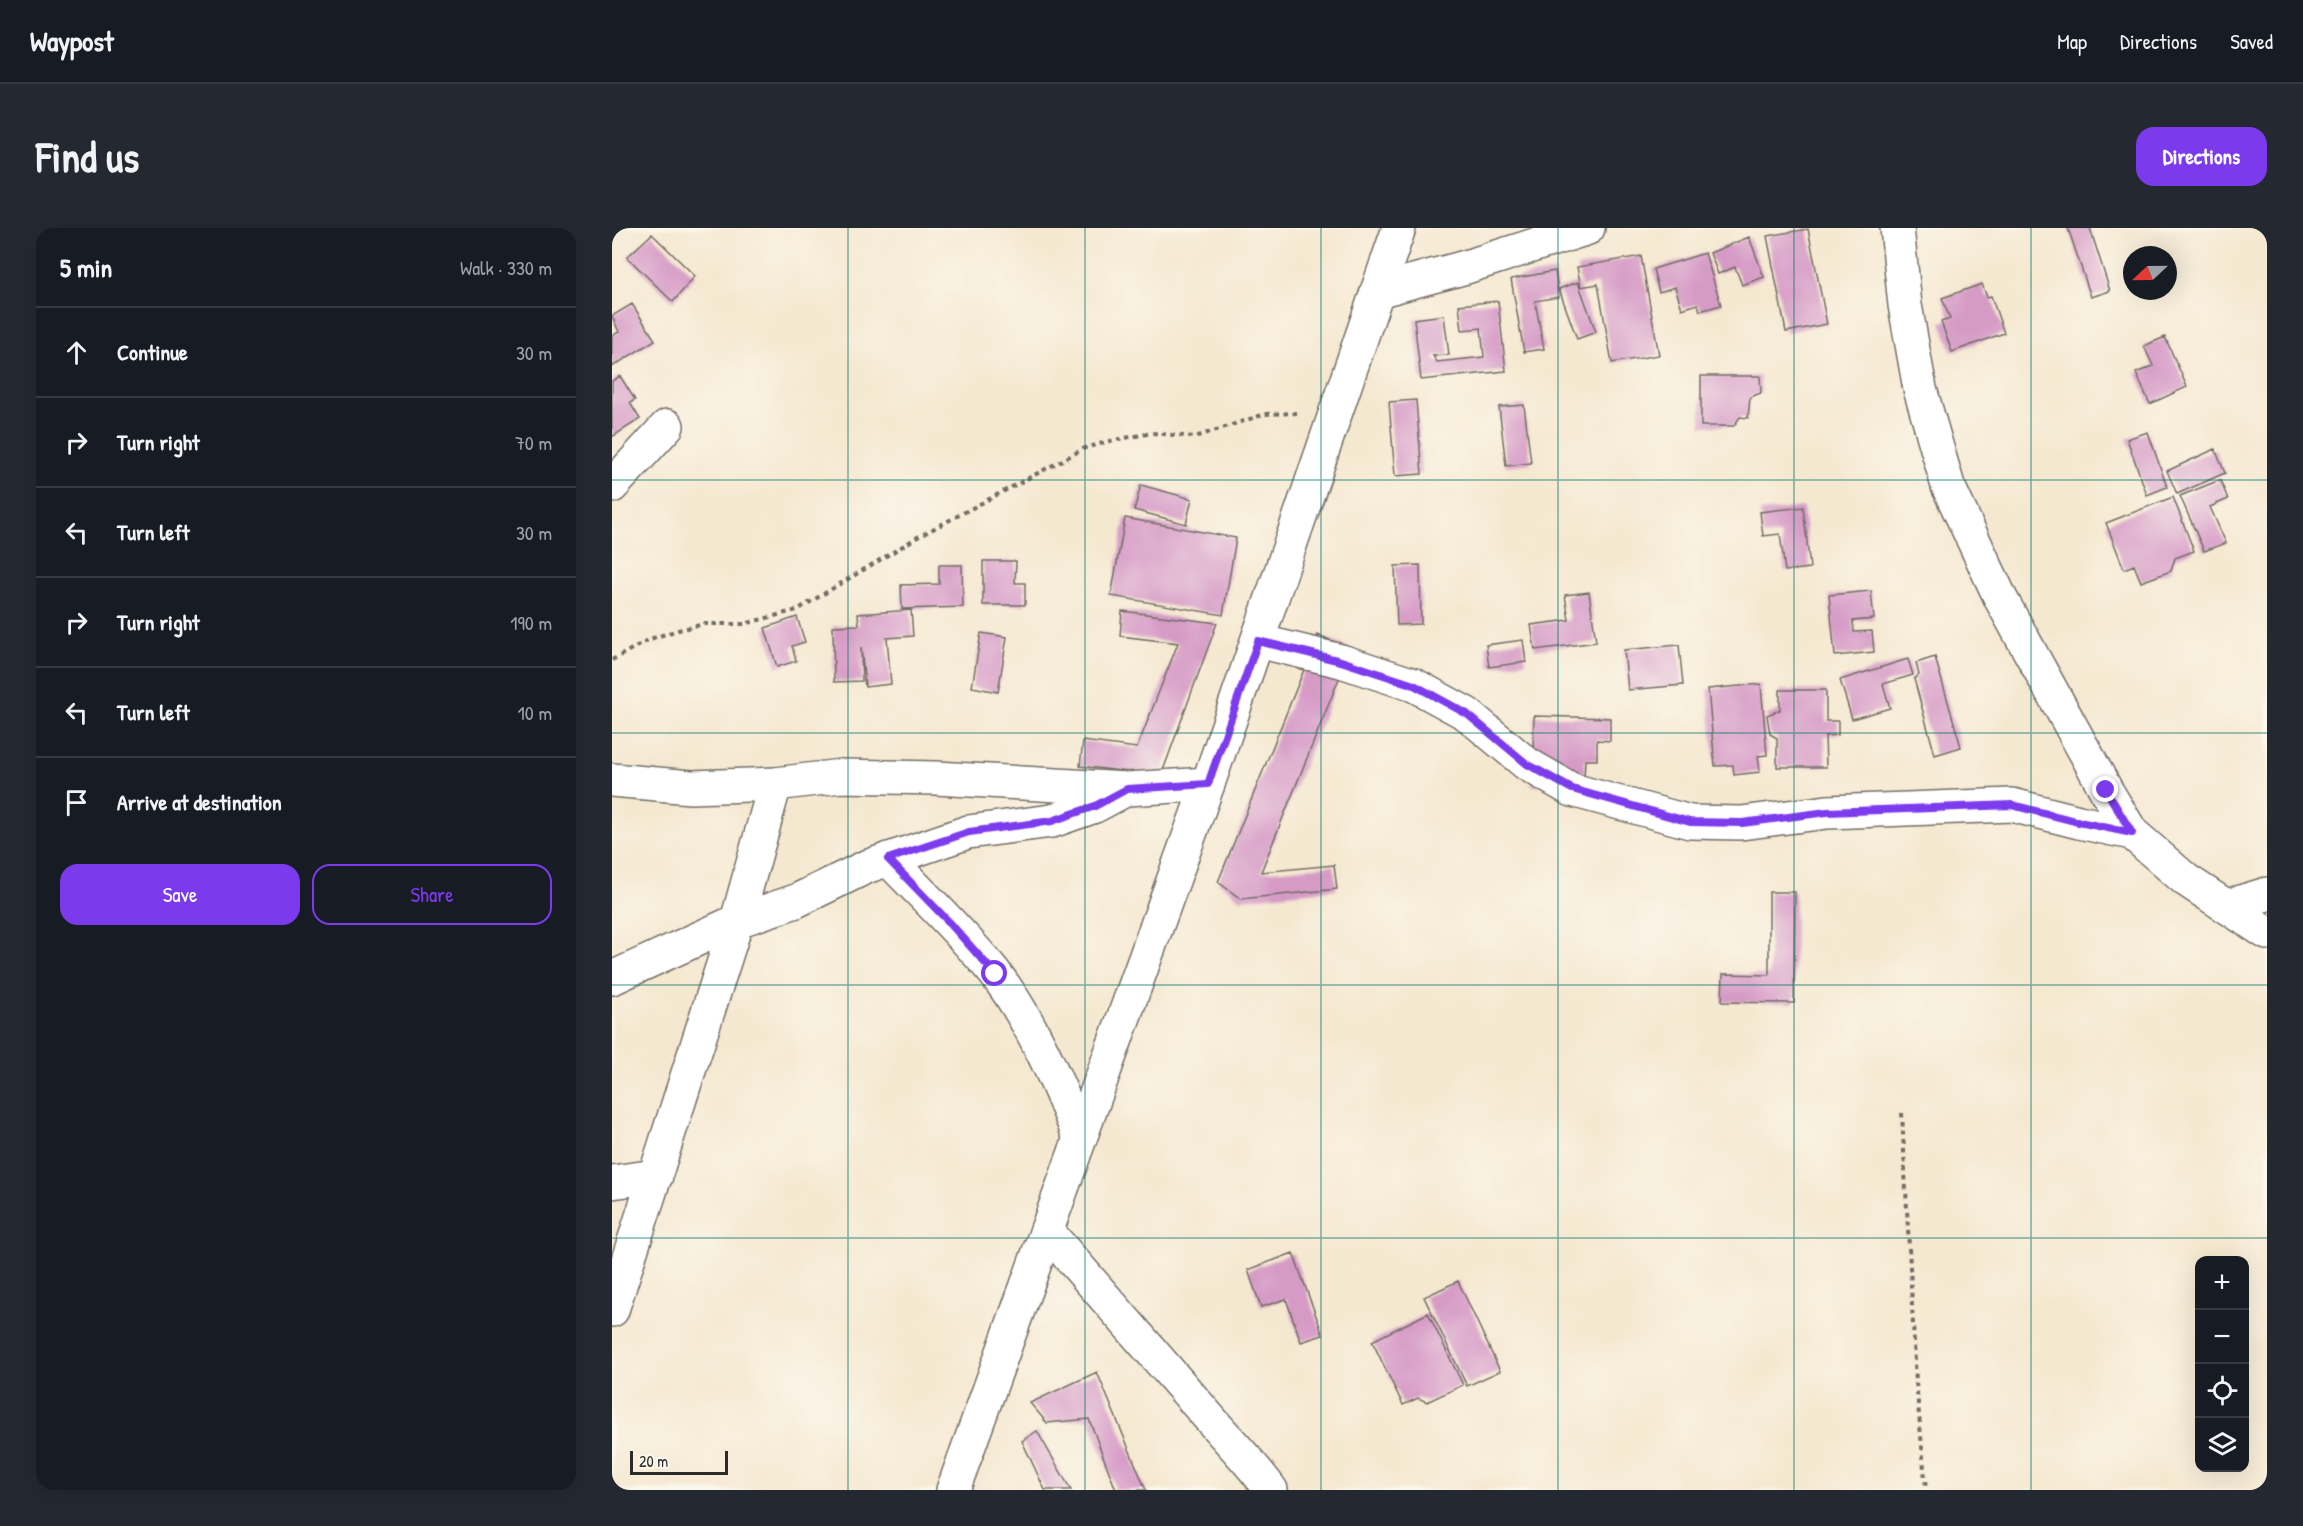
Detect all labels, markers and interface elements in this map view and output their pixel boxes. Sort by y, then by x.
text: Waypost [30,22,114,60]
text: Map [2057,27,2087,56]
text: Directions [2120,27,2197,56]
text: Saved [2230,27,2273,56]
button: Directions [2136,127,2267,186]
text: Find us [36,128,139,185]
north arrow [2123,246,2177,300]
text: 5 min [60,250,112,285]
text: Walk · 330 m [460,254,552,281]
icon: ahead [60,336,93,369]
text: Continue [117,337,188,367]
text: 30 m [516,339,552,366]
icon: right [60,426,93,459]
text: Turn right [117,427,200,457]
text: 70 m [515,429,552,456]
icon: left [60,516,93,549]
text: Turn left [117,517,190,547]
text: 30 m [516,519,552,546]
icon: right [60,606,93,639]
text: Turn right [117,607,200,637]
text: 190 m [510,609,552,636]
icon: left [60,696,93,729]
text: Turn left [117,697,190,727]
text: 10 m [518,699,552,726]
route end [2092,776,2118,802]
icon: arrive [60,786,93,819]
text: Arrive at destination [117,787,282,817]
button: Save [60,864,300,925]
button: Share [312,864,552,925]
route start [981,960,1007,986]
map controls [2195,1256,2249,1472]
button: + [2195,1256,2249,1310]
button: − [2195,1310,2249,1364]
button: locate [2195,1364,2249,1418]
button: layers [2195,1418,2249,1472]
scale bar [630,1448,728,1476]
text: 20 m [639,1450,668,1472]

